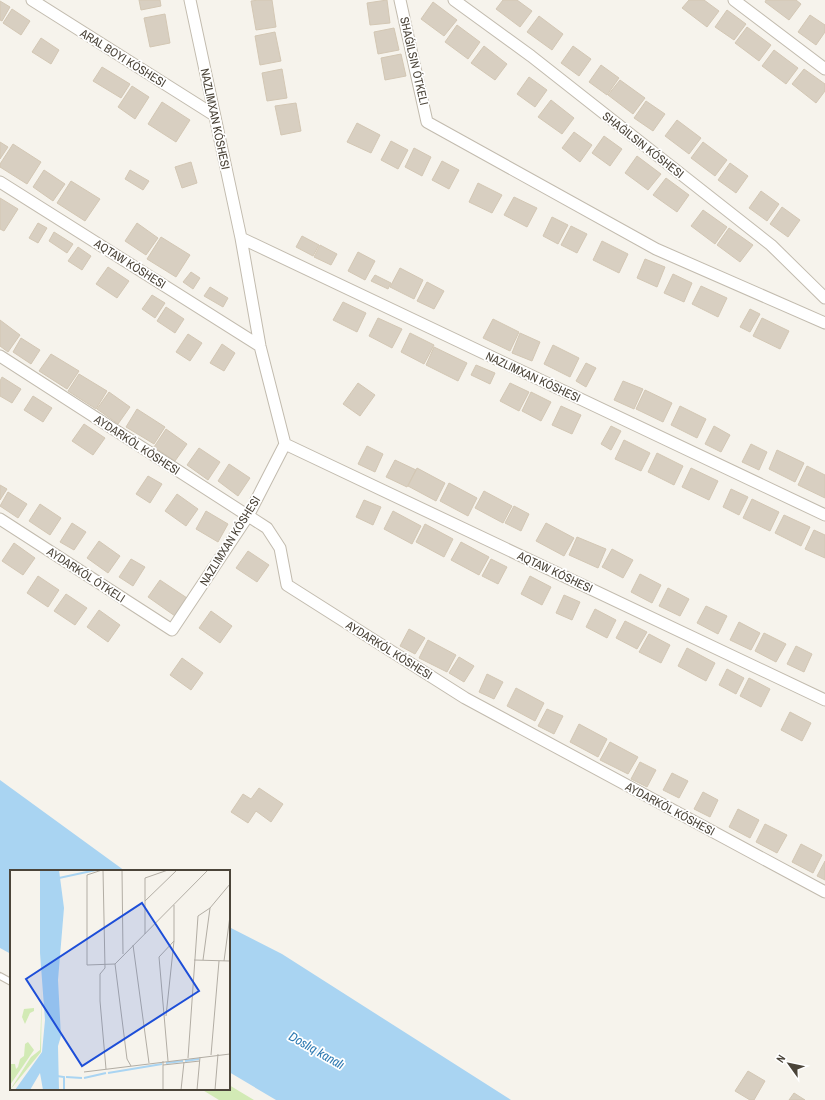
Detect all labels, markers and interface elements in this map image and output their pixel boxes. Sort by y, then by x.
street label: SHAǴILSIN ÓTKELI [396,15,432,107]
street label: ARAL BOYI KÓSHESI [76,25,169,91]
street label: NAZLIMXAN KÓSHESI [196,67,234,171]
street label: SHAǴILSIN KÓSHESI [599,108,687,182]
street label: AQTAW KÓSHESI [90,235,169,292]
street label: NAZLIMXAN KÓSHESI [483,348,583,406]
street label: AYDARKÓL KÓSHESI [90,411,183,479]
street label: NAZLIMXAN KÓSHESI [196,493,264,589]
street label: AYDARKÓL ÓTKELI [43,543,128,606]
street label: AQTAW KÓSHESI [514,547,595,596]
street label: AYDARKÓL KÓSHESI [342,616,435,683]
street label: AYDARKÓL KÓSHESI [622,778,717,839]
inset map [10,870,230,1090]
water label: Doslıq kanalı [286,1028,348,1073]
north arrow [769,1044,809,1084]
text: N [773,1052,788,1065]

